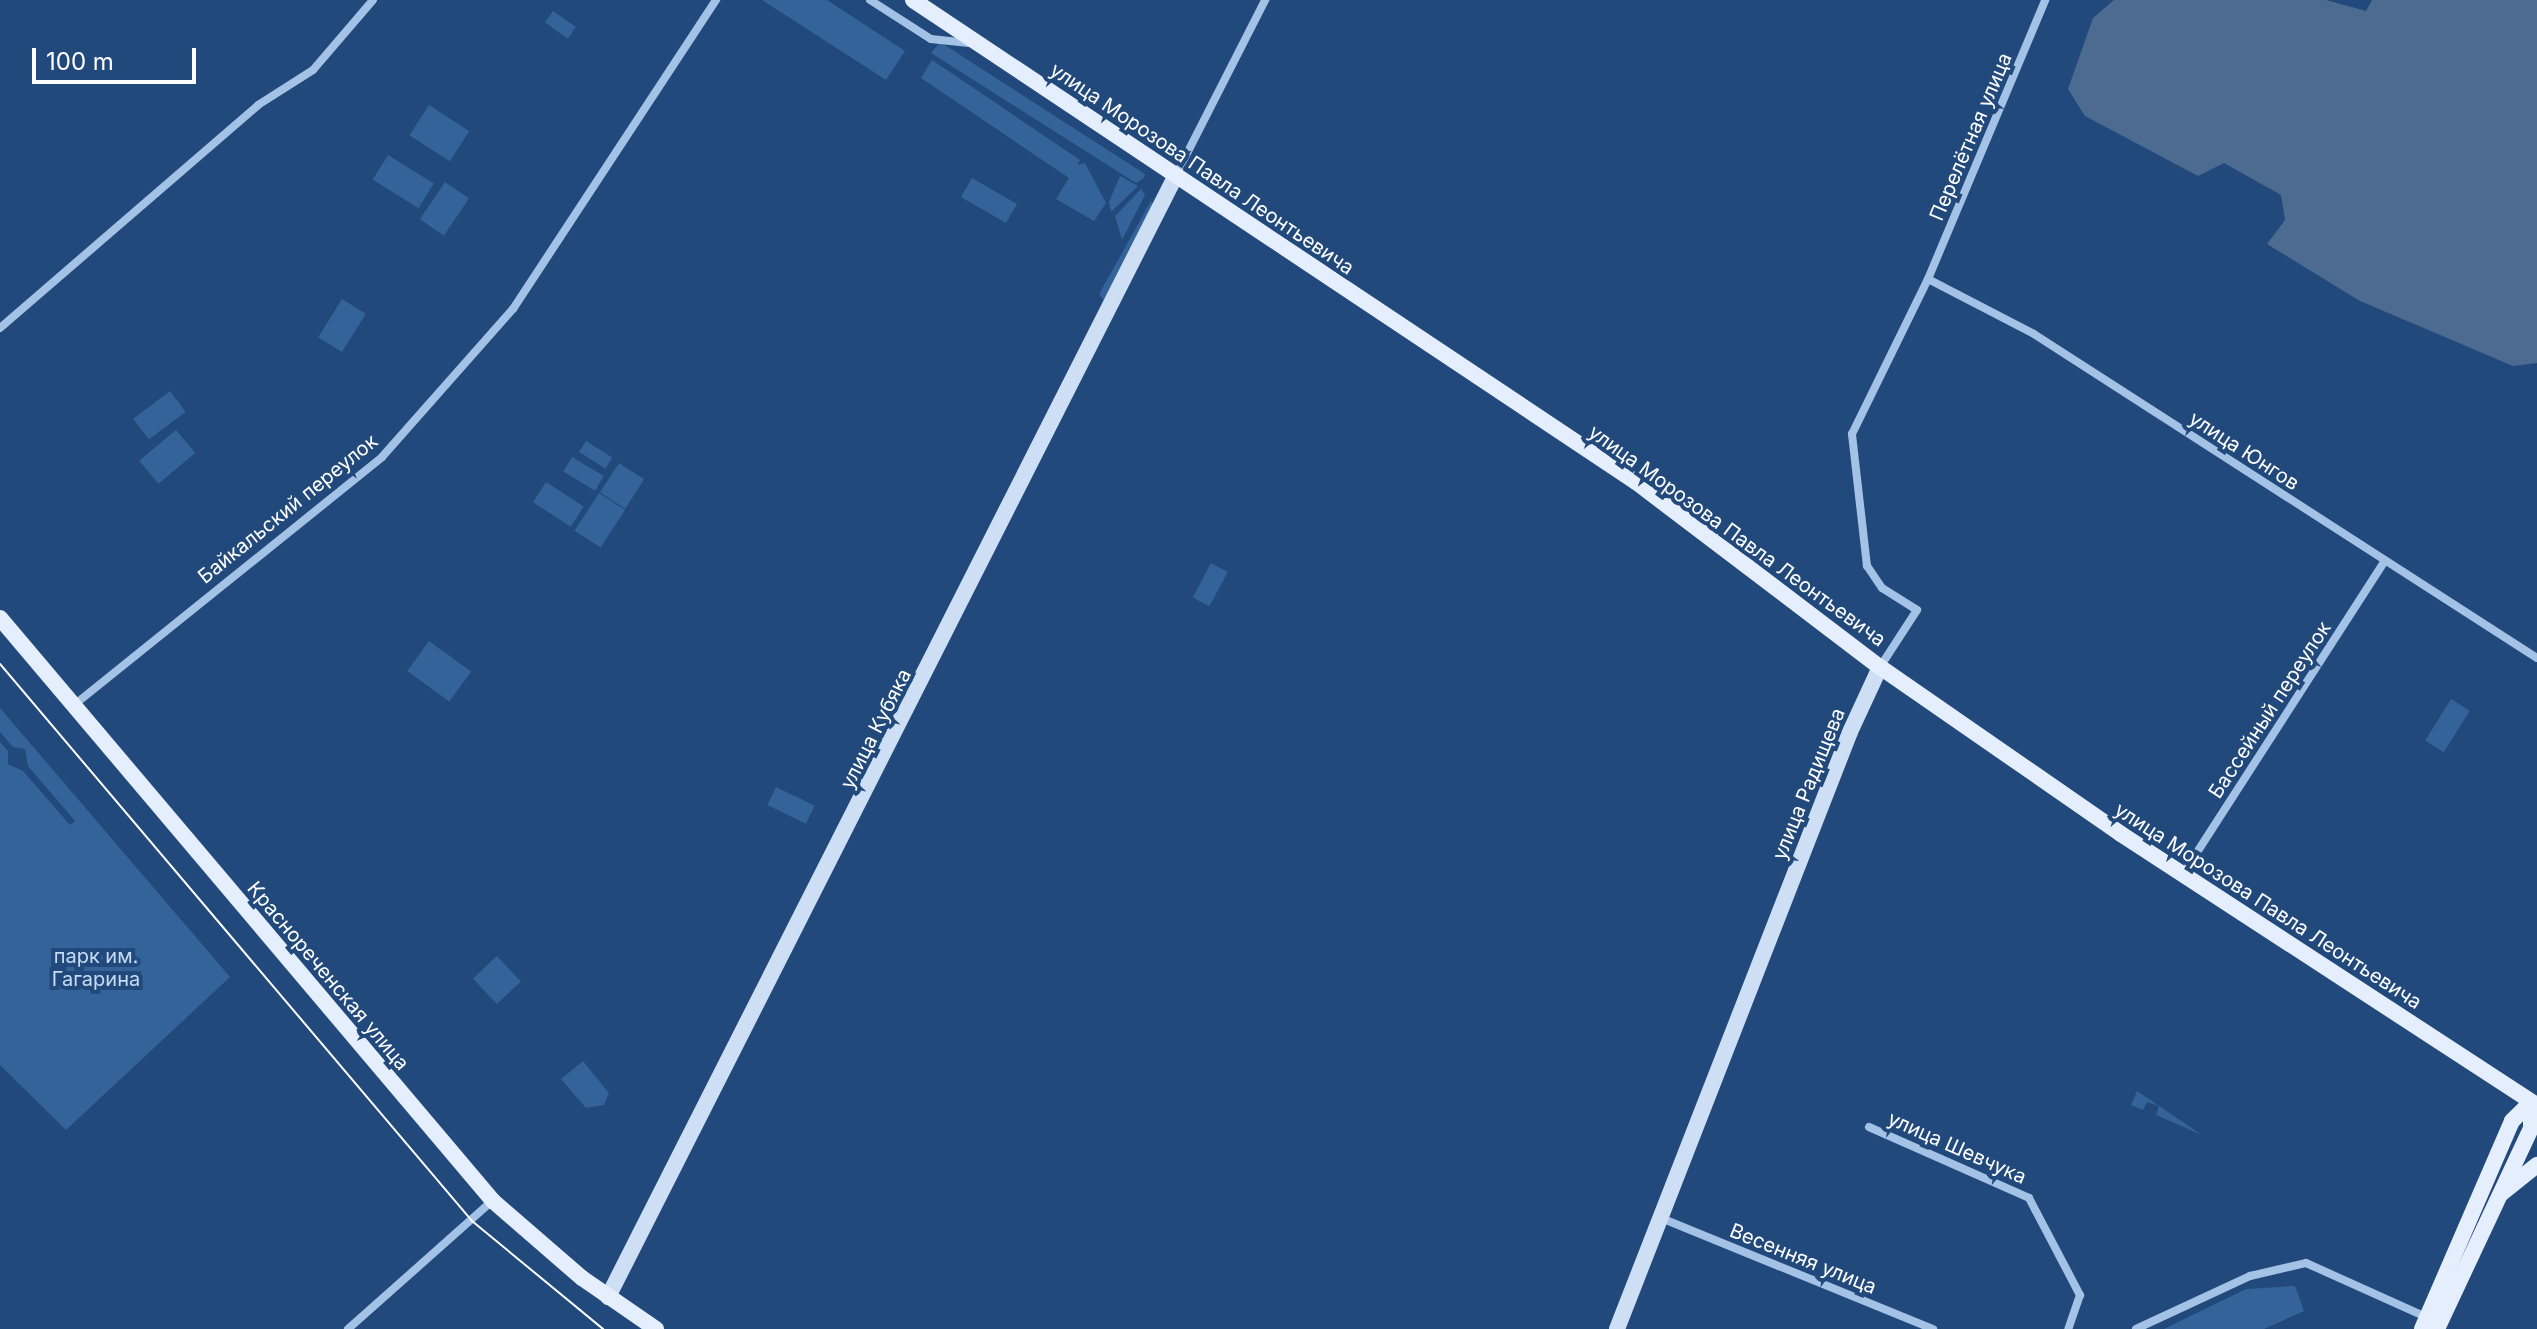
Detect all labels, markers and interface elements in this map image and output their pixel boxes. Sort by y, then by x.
scale bar [36,32,200,82]
text: 100 m [46,47,114,76]
street label: Перелётная улица [1925,50,2017,224]
street label: улица Морозова Павла Леонтьевича [1046,58,1358,280]
street label: улица Юнгов [2185,407,2303,495]
street label: улица Морозова Павла Леонтьевича [1584,420,1890,652]
street label: Байкальский переулок [193,429,383,589]
street label: Бассейный переулок [2204,617,2336,803]
street label: улица Кубяка [835,665,917,793]
street label: улица Радищева [1768,705,1850,863]
street label: улица Морозова Павла Леонтьевича [2110,798,2426,1014]
street label: Краснореченская улица [242,877,414,1075]
park label: парк им. Гагарина [52,945,140,992]
street label: улица Шевчука [1884,1107,2030,1189]
street label: Весенняя улица [1726,1219,1880,1299]

